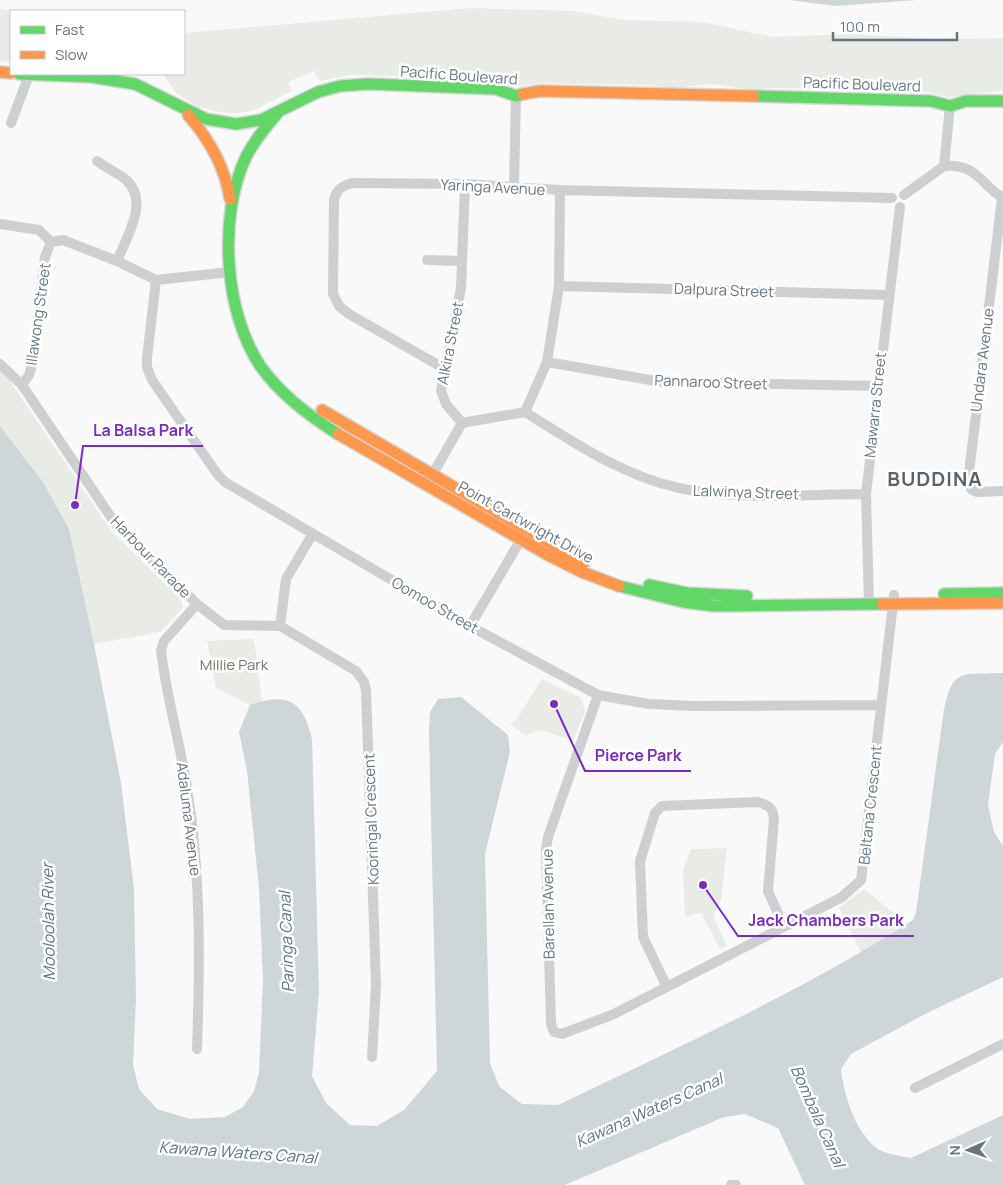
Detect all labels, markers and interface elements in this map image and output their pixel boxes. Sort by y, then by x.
legend [10,10,185,75]
scale bar [833,10,957,42]
text: 100 m [840,16,880,37]
text: Fast [55,19,84,40]
text: Slow [55,44,88,65]
street label: Pacific Boulevard [400,60,518,90]
street label: Pacific Boulevard [803,71,921,97]
street label: Yaringa Avenue [440,174,546,200]
street label: Illawong Street [20,261,56,367]
street label: Dalpura Street [674,278,774,302]
street label: Alkira Street [432,300,468,386]
street label: Undara Avenue [965,307,999,413]
street label: Mawarra Street [859,351,891,459]
street label: Pannaroo Street [654,370,768,394]
callout: La Balsa Park [83,415,203,446]
text: La Balsa Park [93,419,193,441]
district label: BUDDINA [887,465,983,492]
street label: Point Cartwright Drive [454,476,598,568]
street label: Lalwinya Street [693,480,799,504]
street label: Harbour Parade [106,511,196,603]
street label: Oomoo Street [388,572,482,638]
park label: Millie Park [200,654,269,675]
callout: Pierce Park [585,740,691,771]
text: Pierce Park [595,744,682,766]
street label: Beltana Crescent [853,744,887,866]
street label: Kooringal Crescent [358,753,384,885]
street label: Adaluma Avenue [172,761,206,877]
street label: Barellan Avenue [537,849,559,959]
water label: Mooloolah River [36,861,60,981]
water label: Paringa Canal [273,889,299,993]
callout: Jack Chambers Park [738,905,914,936]
text: Jack Chambers Park [748,909,904,931]
water label: Bombala Canal [786,1062,851,1173]
water label: Kawana Waters Canal [572,1067,728,1152]
north arrow [943,1125,993,1175]
water label: Kawana Waters Canal [158,1136,320,1169]
text: N [945,1145,964,1156]

